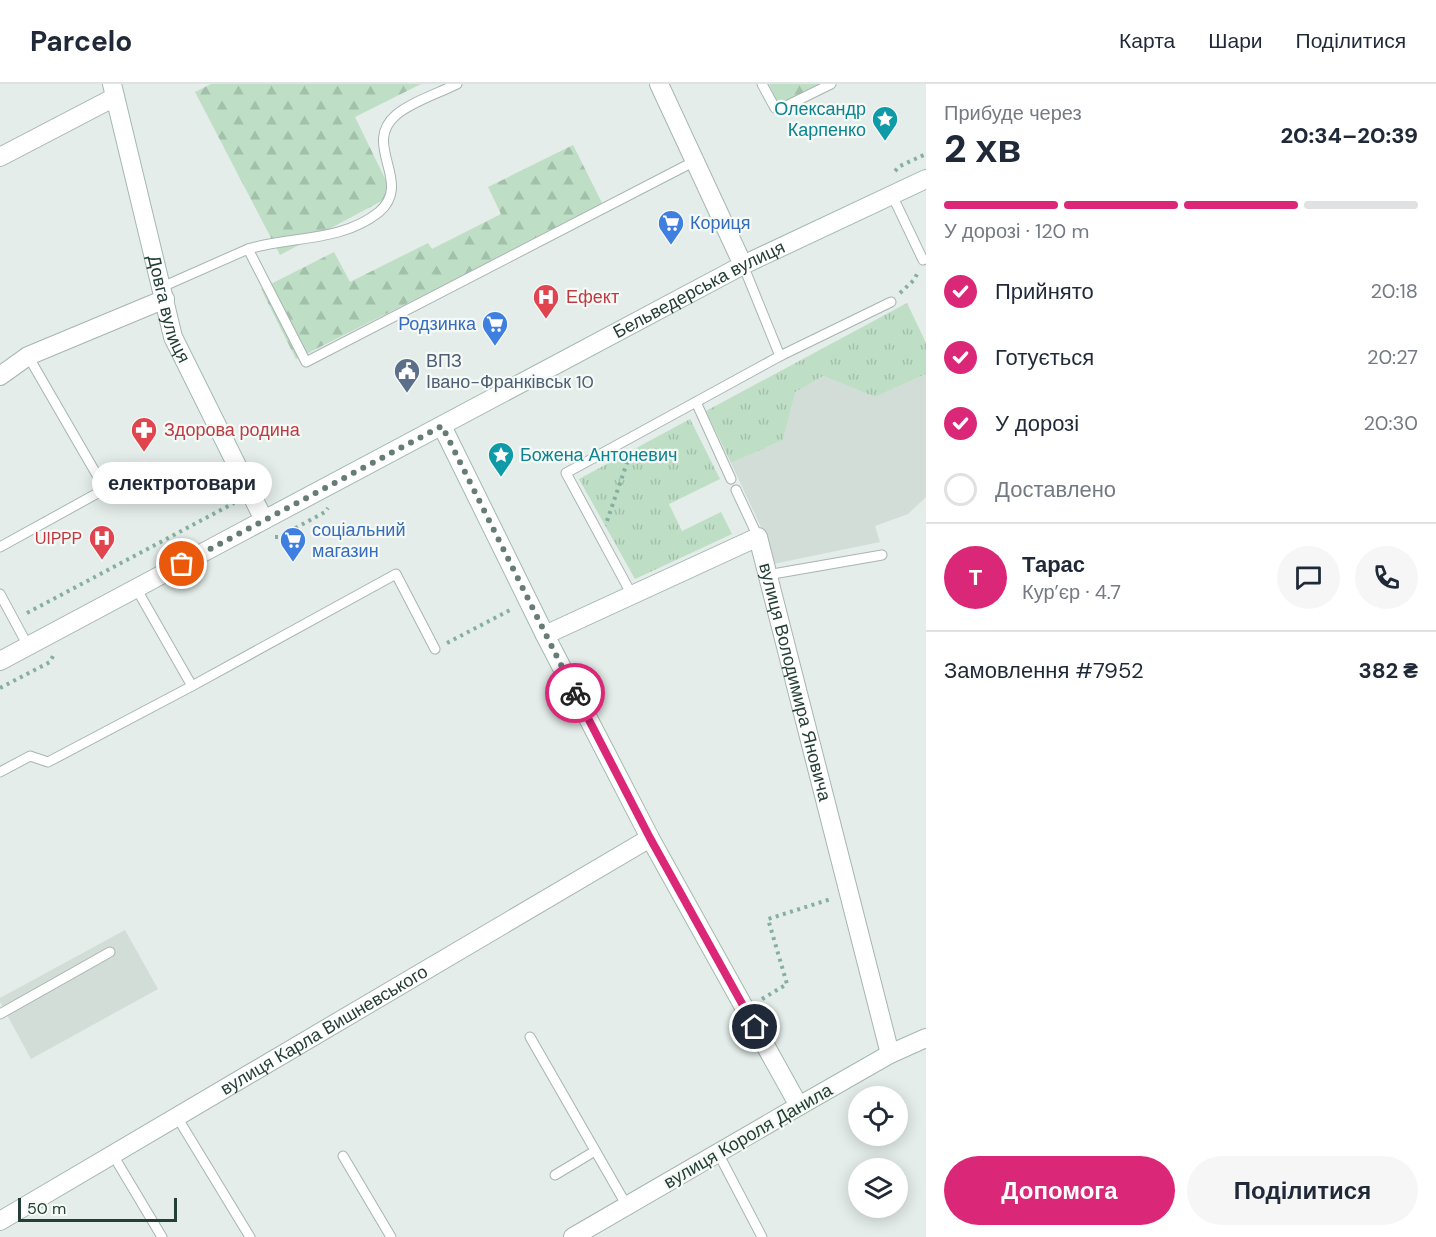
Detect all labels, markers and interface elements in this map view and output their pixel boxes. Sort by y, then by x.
text: Parcelo [30,23,132,60]
text: Карта [1119,27,1175,55]
text: Шари [1208,27,1263,55]
text: Поділитися [1296,27,1406,55]
place label: Олександр Карпенко [774,97,866,142]
text: Прибуде через [944,100,1082,126]
place icon: Олександр Карпенко [870,104,900,142]
text: 20:34–20:39 [1280,121,1418,150]
text: 2 хв [944,123,1021,174]
supermarket icon: Кориця [656,208,686,246]
place label: Кориця [690,211,751,235]
text: У дорозі · 120 m [944,218,1089,244]
street label: Бельведерська вулиця [609,235,789,344]
street label: Довга вулиця [142,253,196,367]
icon: check [944,275,977,308]
text: Прийнято [995,277,1094,306]
text: 20:18 [1371,278,1418,304]
hospital icon: Ефект [531,282,561,320]
place label: Ефект [566,285,619,309]
supermarket icon: Родзинка [480,309,510,347]
place label: Родзинка [398,312,477,336]
icon: check [944,341,977,374]
text: Готується [995,343,1094,372]
text: 20:27 [1367,344,1418,370]
place label: ВПЗ Івано-Франківськ 10 [426,349,594,394]
public building icon: ВПЗ Івано-Франківськ 10 [392,356,422,394]
icon: check [944,407,977,440]
text: У дорозі [995,409,1079,438]
text: 20:30 [1363,410,1418,436]
pharmacy icon: Здорова родина [129,415,159,453]
place label: Здорова родина [164,418,301,442]
place icon: Божена Антоневич [486,440,516,478]
place label: Божена Антоневич [520,443,677,467]
callout: електротовари [92,462,272,504]
text: електротовари [108,470,256,496]
text: Доставлено [995,475,1116,504]
place label: соціальний магазин [312,518,405,563]
hospital icon: UIPPP [87,523,117,561]
supermarket icon: соціальний магазин [278,525,308,563]
place label: UIPPP [35,526,82,550]
pin [156,538,207,589]
button: chat [1277,546,1340,609]
button: phone [1355,546,1418,609]
icon: bag [165,547,198,580]
text: Тарас [1022,550,1085,579]
street label: вулиця Володимира Яновича [753,560,837,805]
text: Т [969,563,982,592]
text: Кур’єр · 4.7 [1022,579,1121,605]
text: Замовлення #7952 [944,656,1144,685]
text: 382 ₴ [1358,656,1418,685]
courier [545,663,605,723]
icon: bike [559,677,592,710]
street label: вулиця Карла Вишневського [216,960,432,1101]
pin [729,1001,780,1052]
icon: home [738,1010,771,1043]
street label: вулиця Короля Данила [659,1077,838,1194]
map controls [848,1086,908,1218]
button: locate [848,1086,908,1146]
button: Допомога [944,1156,1175,1225]
button: Поділитися [1187,1156,1418,1225]
button: layers [848,1158,908,1218]
scale bar [18,1195,177,1222]
text: 50 m [27,1198,66,1219]

